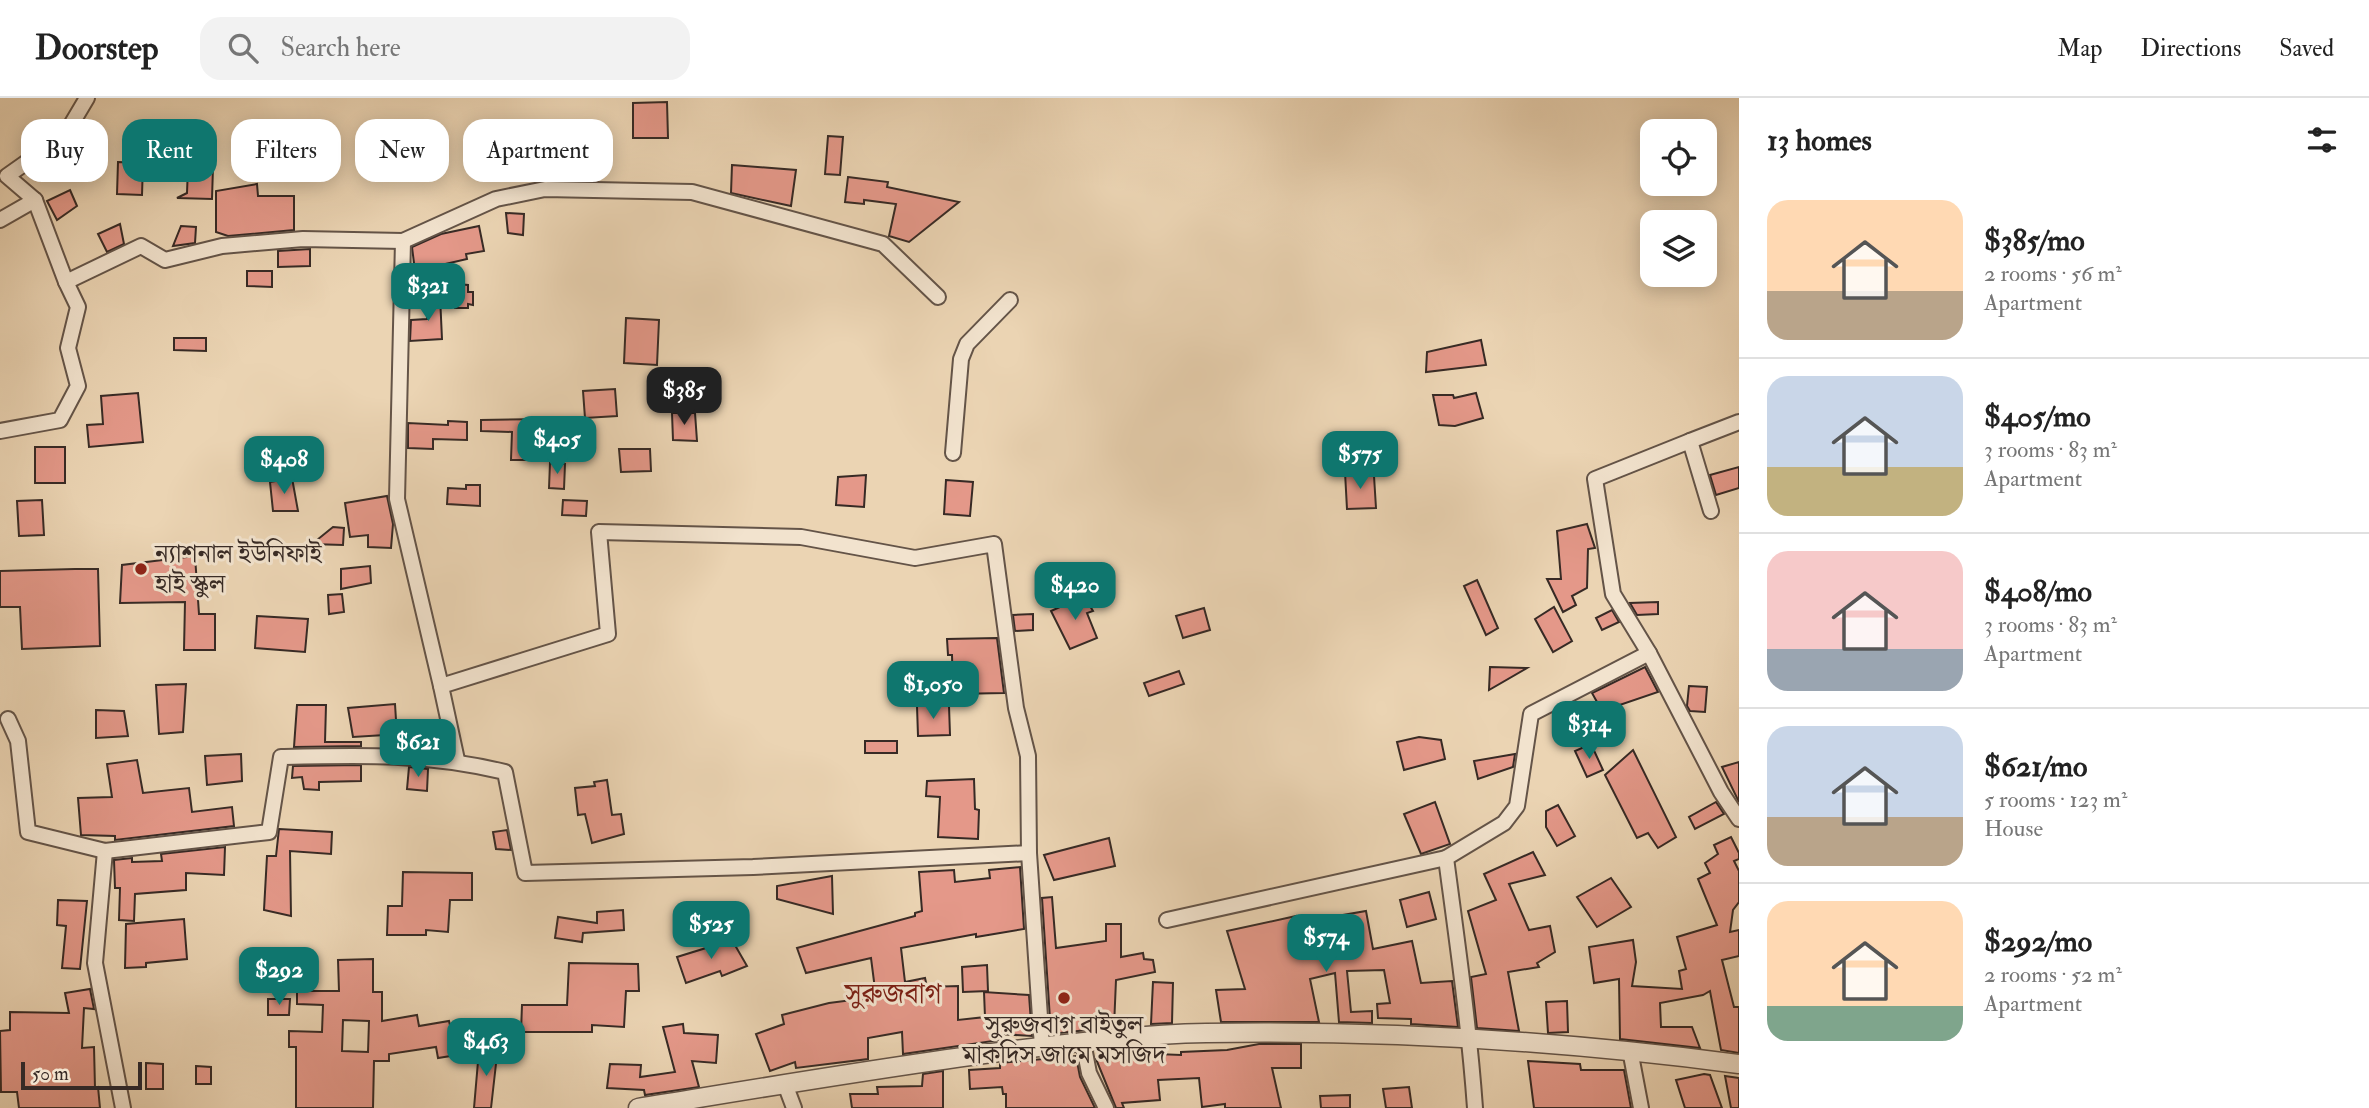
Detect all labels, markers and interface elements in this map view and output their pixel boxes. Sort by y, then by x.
search box [200,17,690,80]
text: Doorstep [35,28,158,69]
icon: search [224,29,262,67]
text: Search here [280,32,401,64]
text: Map [2057,33,2102,64]
text: Directions [2140,33,2241,64]
text: Saved [2279,33,2334,64]
chip: Buy [21,119,108,182]
chip: Rent [122,119,217,182]
chip: Filters [231,119,341,182]
chip: New [355,119,449,182]
chip: Apartment [463,119,613,182]
map controls [1640,119,1717,287]
button: locate [1640,119,1717,196]
icon: filters [2303,121,2341,159]
text: 13 homes [1767,122,1872,159]
button: layers [1640,210,1717,287]
text: $385/mo [1984,222,2085,259]
icon: home [1823,228,1907,312]
text: 2 rooms · 56 m² [1984,259,2122,288]
pin: $321 [387,264,469,323]
text: $321 [407,271,449,300]
text: Apartment [1984,288,2082,317]
pin: $385 [643,368,725,427]
text: $385 [663,375,705,404]
text: $405/mo [1984,398,2091,435]
icon: home [1823,404,1907,488]
pin: $405 [516,416,598,476]
text: $405 [533,424,581,453]
pin: $575 [1319,432,1401,491]
text: 3 rooms · 83 m² [1984,435,2117,464]
pin: $408 [243,436,325,496]
text: $575 [1338,439,1382,468]
text: $408 [260,444,308,473]
text: Apartment [1984,464,2082,493]
place label: ন্যাশনাল ইউনিফাই হাই স্কুল [154,538,323,600]
marker: ন্যাশনাল ইউনিফাই হাই স্কুল [133,561,149,577]
pin: $420 [1034,562,1116,622]
text: $420 [1051,570,1099,599]
text: $408/mo [1984,573,2092,610]
icon: home [1823,579,1907,663]
text: 3 rooms · 83 m² [1984,610,2117,639]
text: Apartment [1984,639,2082,668]
pin: $1,050 [876,662,990,721]
text: $1,050 [903,669,963,698]
pin: $314 [1548,702,1630,761]
text: $314 [1568,709,1610,738]
pin: $621 [377,720,459,779]
text: $621 [396,727,440,756]
text: $621/mo [1984,748,2087,785]
icon: home [1823,754,1907,838]
text: 5 rooms · 123 m² [1984,785,2127,814]
text: House [1984,814,2043,843]
pin: $525 [670,902,752,961]
text: $525 [689,909,733,938]
pin: $574 [1285,914,1367,974]
text: $574 [1303,922,1349,951]
text: $292/mo [1984,923,2092,960]
icon: home [1823,929,1907,1013]
pin: $292 [238,948,320,1007]
text: $292 [255,955,303,984]
text: 2 rooms · 52 m² [1984,960,2122,989]
district label: সুরুজবাগ [843,977,943,1012]
text: Apartment [1984,989,2082,1018]
marker: সুরুজবাগ বাইতুল মাকদিস জামে মসজিদ [1056,990,1072,1006]
place label: সুরুজবাগ বাইতুল মাকদিস জামে মসজিদ [961,1009,1167,1071]
pin: $463 [445,1018,527,1078]
text: $463 [463,1026,509,1055]
scale bar [21,1059,142,1091]
text: 50 m [32,1062,69,1086]

